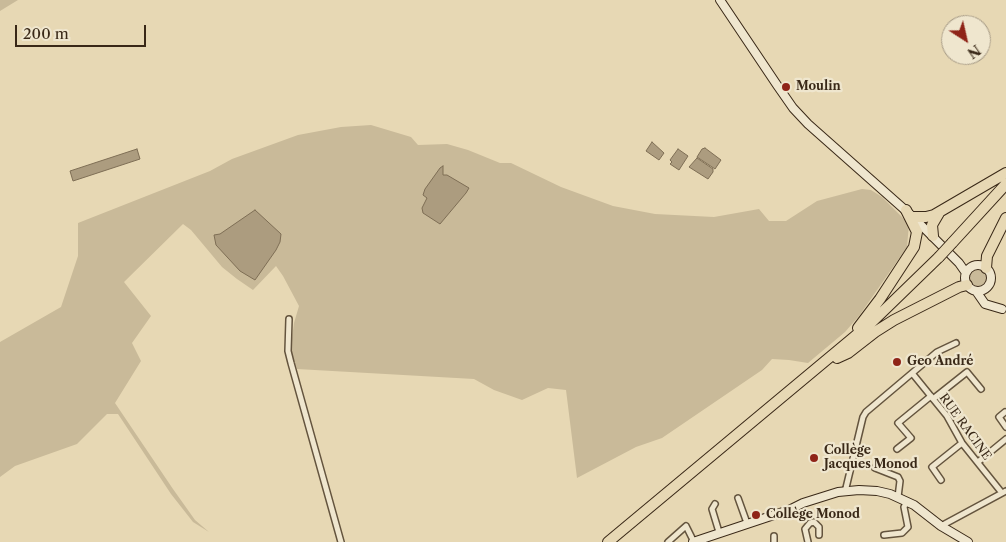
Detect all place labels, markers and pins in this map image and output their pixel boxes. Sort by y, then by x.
place label: Moulin [796,80,841,94]
marker: Moulin [780,81,792,93]
place label: Geo André [907,355,973,369]
marker: Geo André [891,356,903,368]
place label: Collège Jacques Monod [824,444,918,472]
marker: Collège Jacques Monod [808,452,820,464]
place label: Collège Monod [766,508,860,522]
marker: Collège Monod [750,509,762,521]

